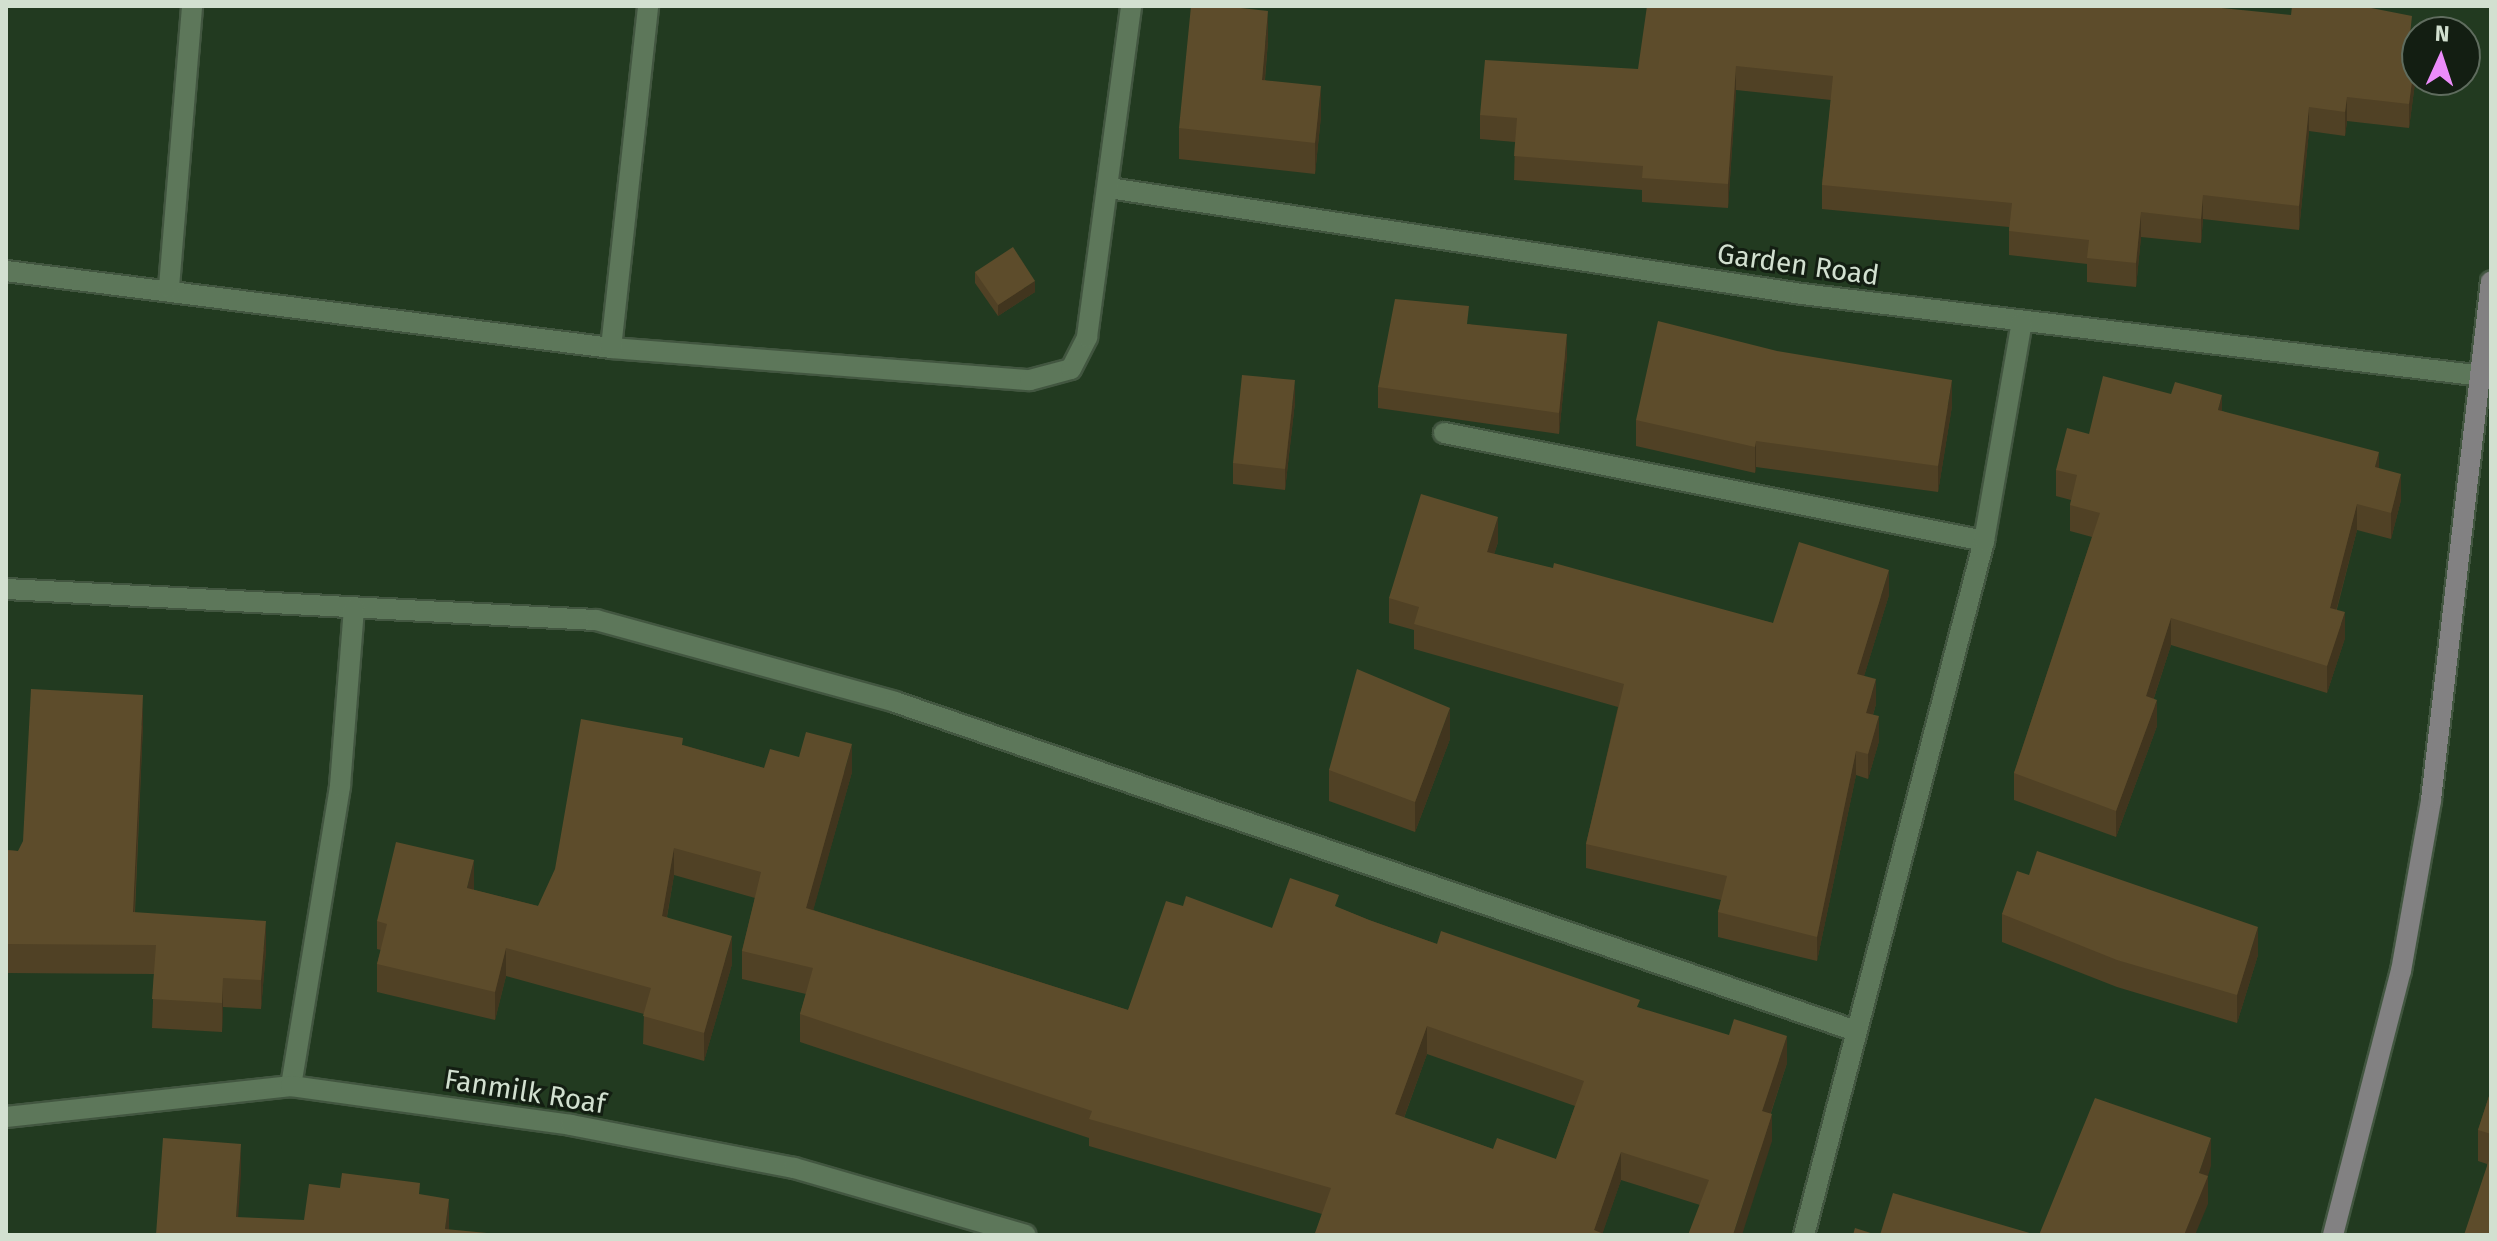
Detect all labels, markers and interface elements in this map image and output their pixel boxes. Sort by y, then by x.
north arrow [2401,16,2481,96]
text: N [2434,20,2450,47]
street label: Garden Road [1715,237,1881,293]
street label: Fanmilk Roaf [442,1063,608,1121]

